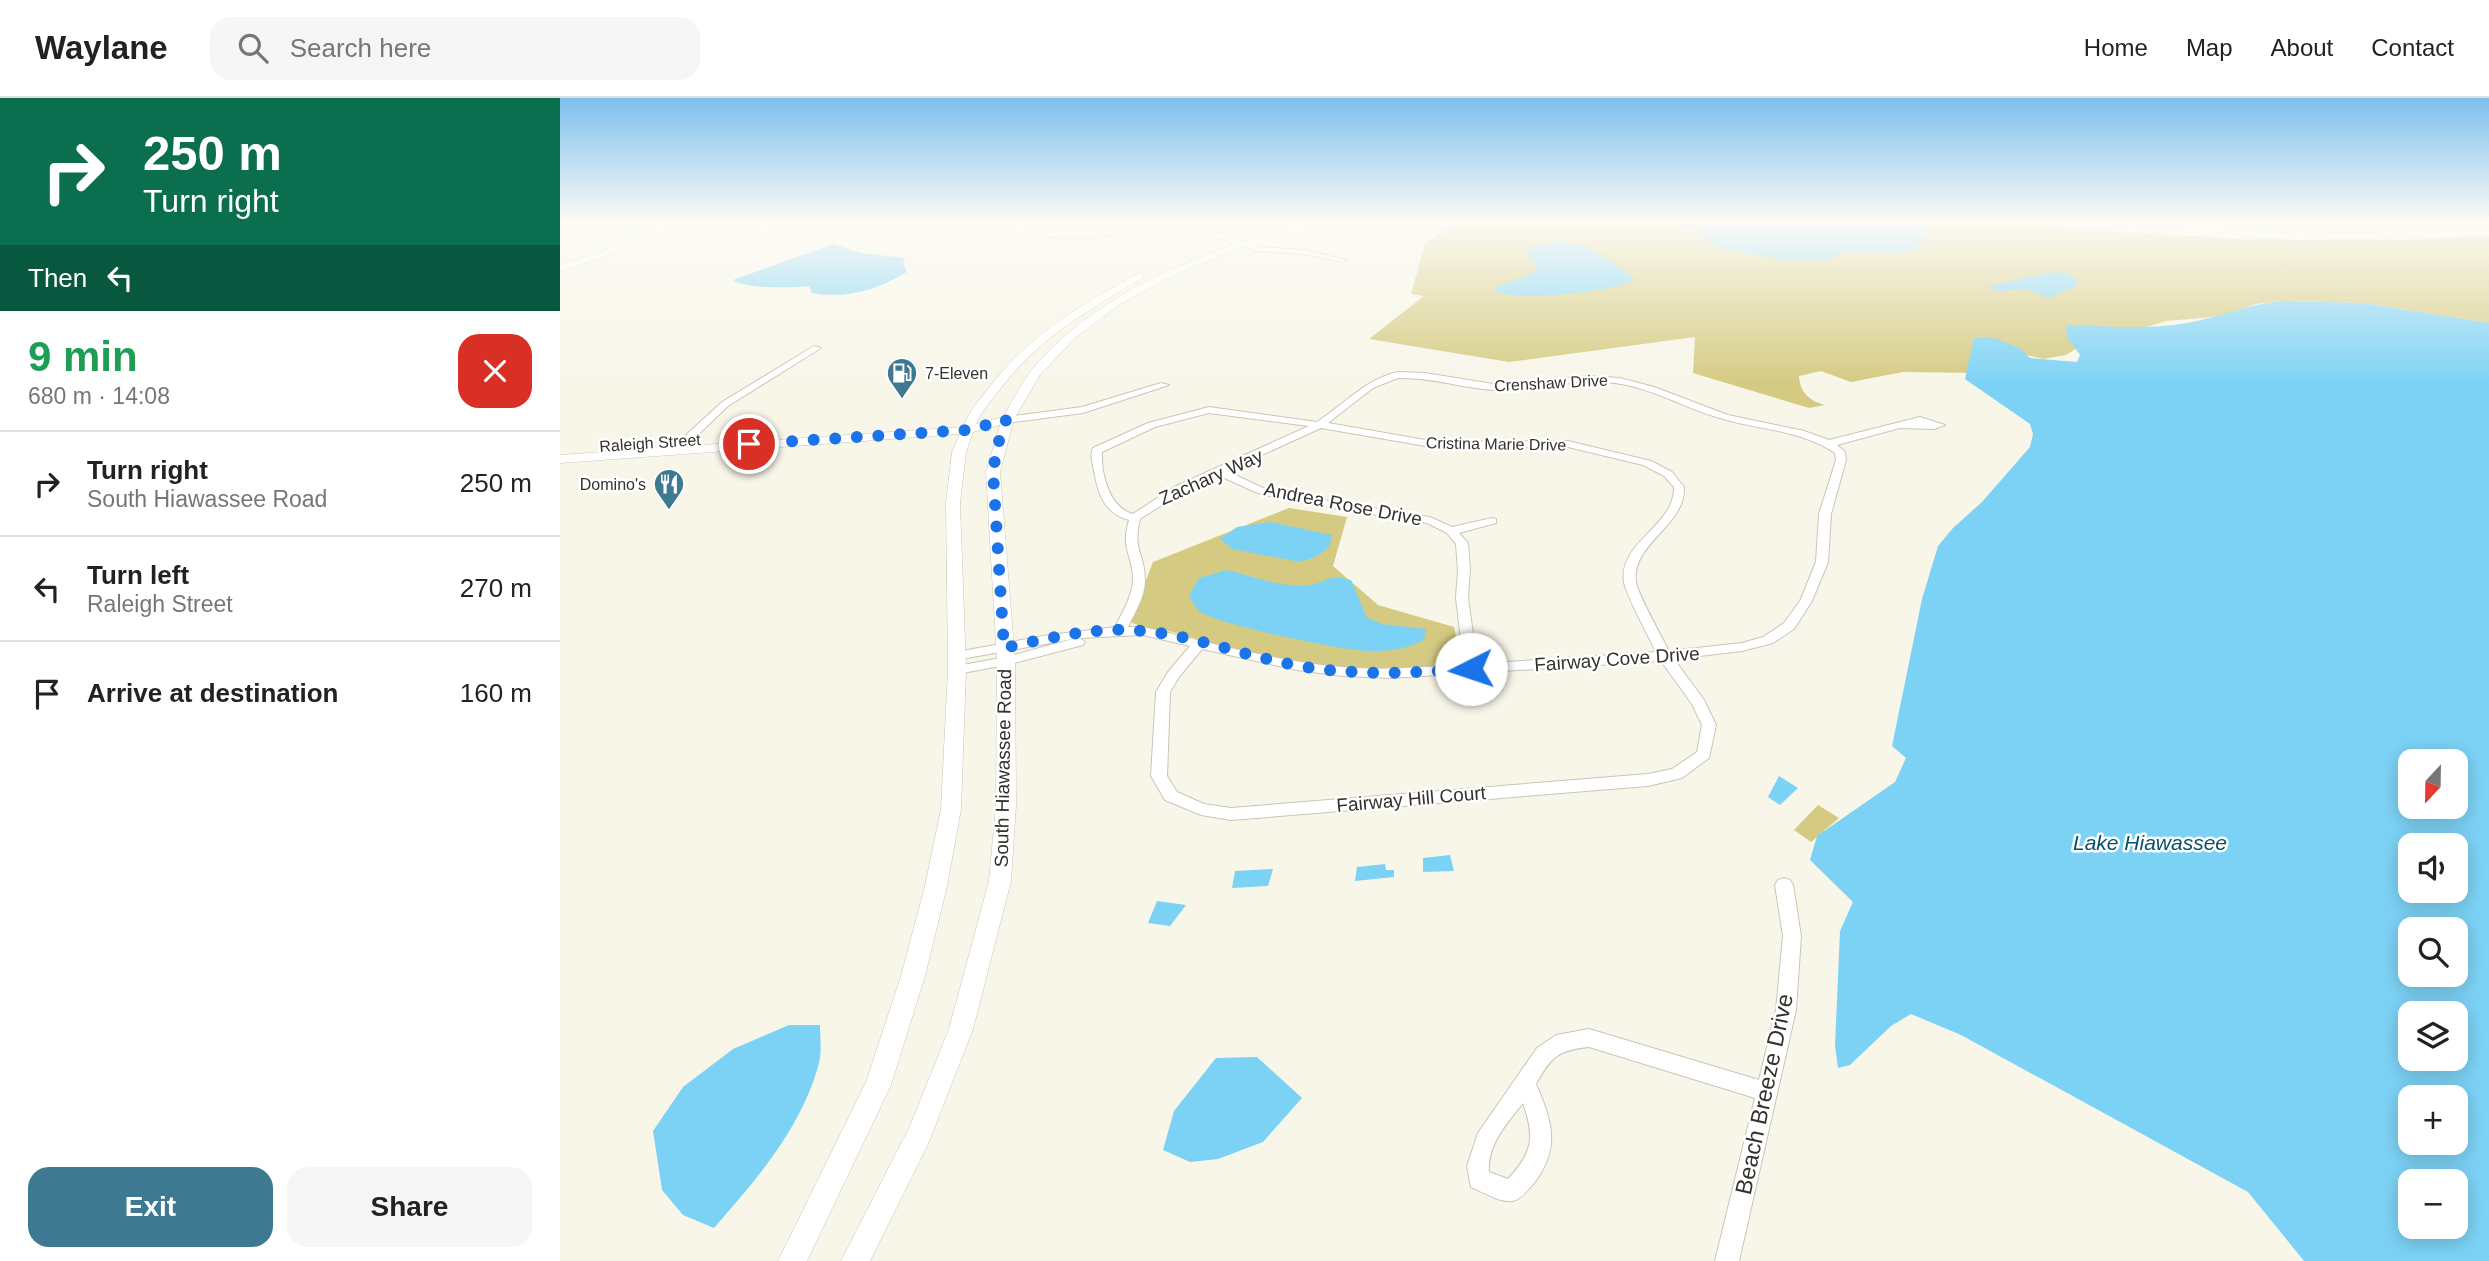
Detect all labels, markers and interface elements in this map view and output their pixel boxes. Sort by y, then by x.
search box [210,17,700,80]
text: Waylane [35,29,168,66]
icon: search [234,29,272,67]
text: Search here [290,33,431,63]
text: Home [2084,34,2148,61]
text: Map [2186,34,2233,61]
text: About [2271,34,2333,61]
text: Contact [2371,34,2454,61]
icon: right [28,126,119,217]
text: 250 m [143,126,282,180]
text: Turn right [143,183,279,219]
icon: left [101,259,139,297]
text: Then [28,263,87,293]
text: 9 min [28,333,138,380]
button: close [458,334,532,408]
fuel station icon: 7-Eleven [885,356,919,400]
place label: 7-Eleven [925,365,988,382]
street label: Crenshaw Drive [1494,372,1608,394]
text: 680 m · 14:08 [28,383,170,409]
pin [719,414,779,474]
icon: arrive [730,425,768,463]
street label: Raleigh Street [599,431,702,455]
street label: Cristina Marie Drive [1426,434,1566,454]
street label: Zachary Way [1156,445,1267,509]
text: Turn right [87,455,208,485]
icon: right [28,465,66,503]
restaurant icon: Domino's [652,467,686,511]
text: 250 m [460,468,532,498]
place label: Domino's [580,476,646,493]
street label: Andrea Rose Drive [1262,478,1424,530]
text: South Hiawassee Road [87,486,327,512]
text: Turn left [87,560,189,590]
icon: left [28,570,66,608]
text: 270 m [460,573,532,603]
text: Raleigh Street [87,591,233,617]
position arrow [1434,632,1508,706]
street label: Fairway Cove Drive [1534,643,1700,675]
street label: South Hiawassee Road [991,669,1015,867]
icon: arrive [28,675,66,713]
text: Arrive at destination [87,678,338,708]
text: 160 m [460,678,532,708]
north arrow [2398,749,2468,819]
map controls [2398,749,2468,1239]
street label: Fairway Hill Court [1335,782,1487,816]
water label: Lake Hiawassee [2073,831,2227,854]
button: sound [2398,833,2468,903]
button: search [2398,917,2468,987]
street label: Beach Breeze Drive [1730,991,1798,1197]
button: layers [2398,1001,2468,1071]
button: + [2398,1085,2468,1155]
button: Exit [28,1167,273,1247]
button: Share [287,1167,532,1247]
button: − [2398,1169,2468,1239]

